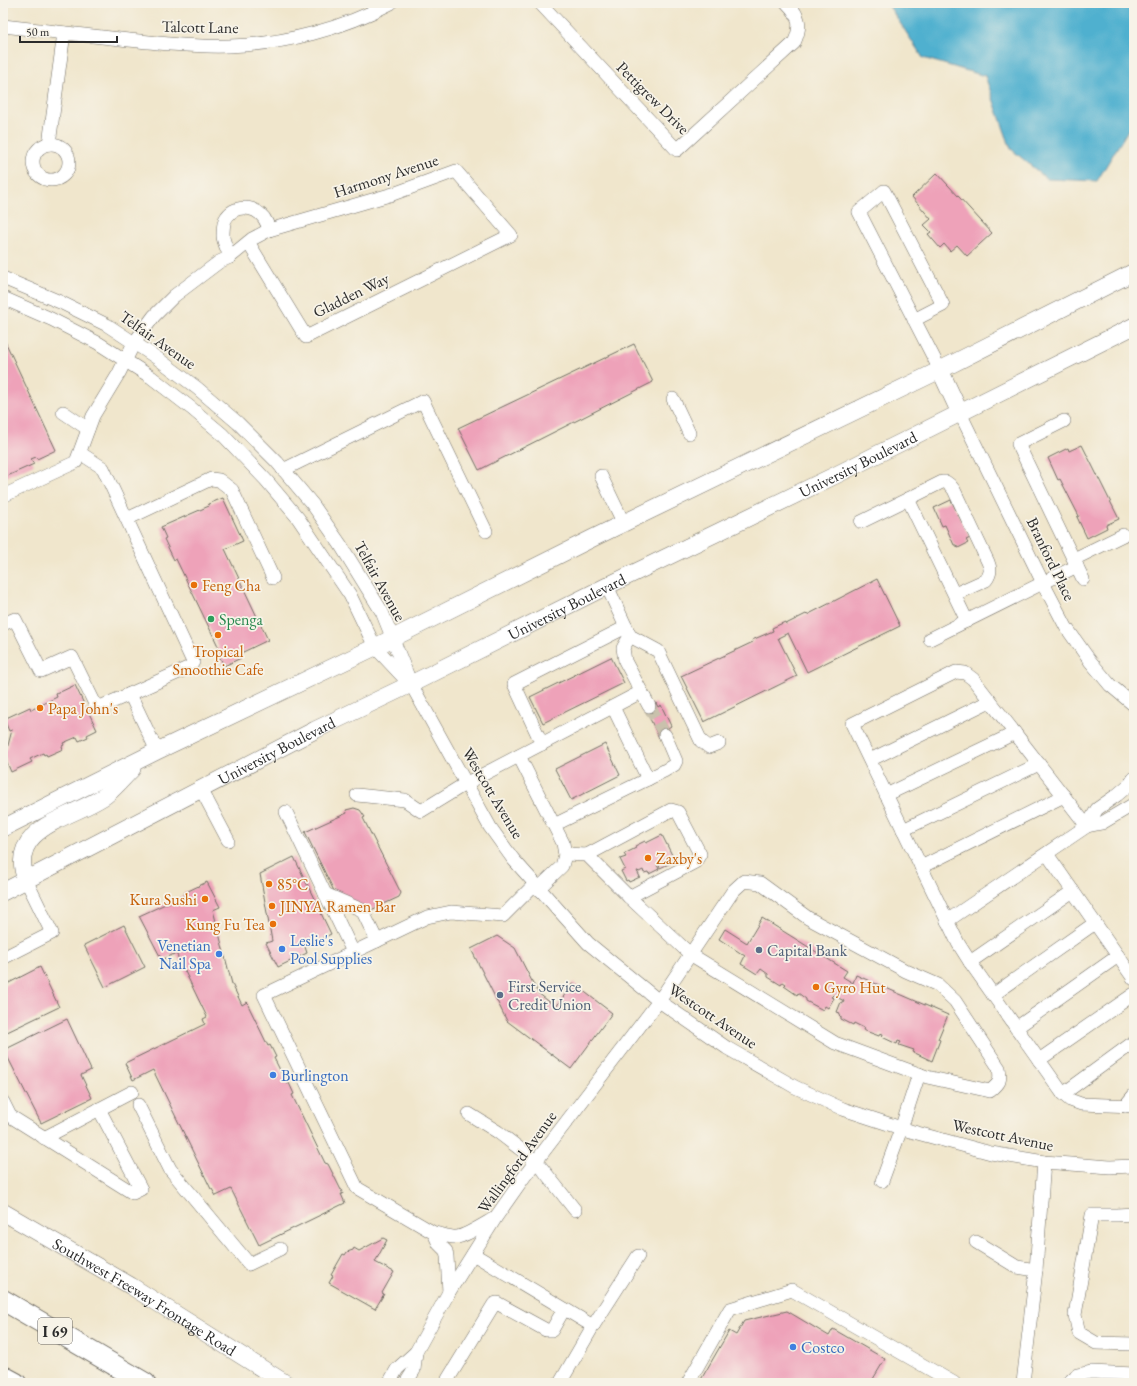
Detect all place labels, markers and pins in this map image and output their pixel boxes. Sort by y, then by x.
place label: Feng Cha [202,575,261,596]
marker: Feng Cha [189,580,199,590]
place label: Spenga [219,609,263,630]
marker: Spenga [206,614,216,624]
marker: Tropical Smoothie Cafe [213,630,223,640]
place label: Tropical Smoothie Cafe [172,641,264,680]
place label: Papa John's [48,698,118,719]
marker: Papa John's [35,703,45,713]
place label: Zaxby's [656,848,702,869]
marker: Zaxby's [643,853,653,863]
place label: 85°C [277,874,308,895]
marker: 85°C [264,879,274,889]
place label: Kura Sushi [130,889,197,910]
marker: Kura Sushi [200,894,210,904]
place label: JINYA Ramen Bar [278,896,396,917]
marker: JINYA Ramen Bar [267,901,277,911]
place label: Kung Fu Tea [186,914,266,935]
marker: Kung Fu Tea [268,919,278,929]
place label: Leslie's Pool Supplies [290,930,372,969]
place label: Venetian Nail Spa [157,935,212,974]
place label: Capital Bank [767,940,848,961]
marker: Leslie's Pool Supplies [277,944,287,954]
marker: Capital Bank [754,945,764,955]
marker: Venetian Nail Spa [214,949,224,959]
place label: First Service Credit Union [508,976,592,1015]
place label: Gyro Hut [824,977,886,998]
marker: Gyro Hut [811,982,821,992]
marker: First Service Credit Union [495,990,505,1000]
place label: Burlington [281,1065,349,1086]
marker: Burlington [268,1070,278,1080]
place label: Costco [801,1337,845,1358]
marker: Costco [788,1342,798,1352]

